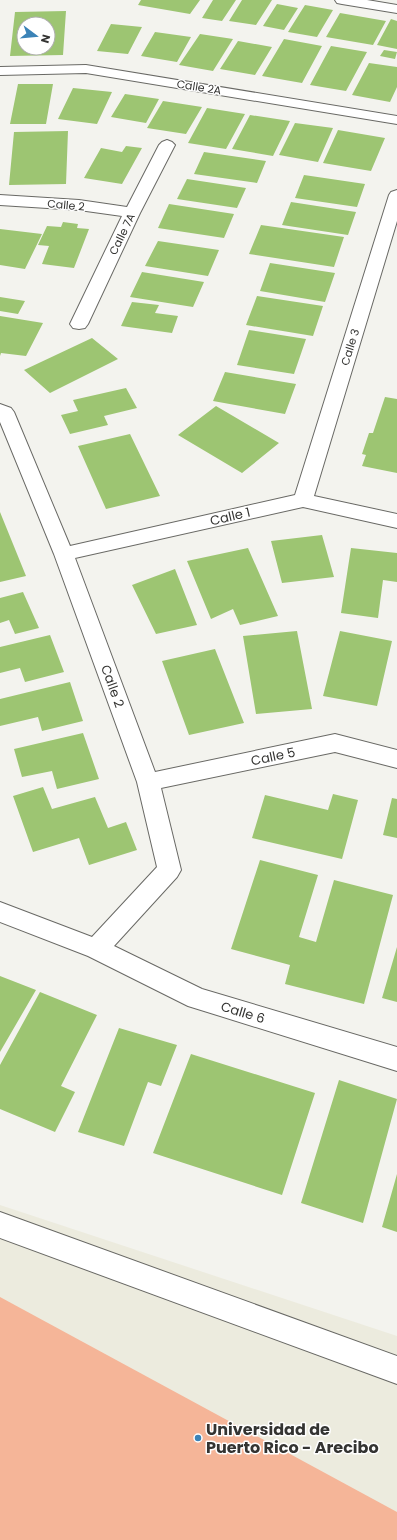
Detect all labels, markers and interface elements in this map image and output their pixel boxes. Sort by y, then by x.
north arrow [16,16,56,56]
text: N [37,33,54,45]
street label: Calle 2A [176,76,223,98]
street label: Calle 2 [47,195,85,215]
street label: Calle 7A [105,210,139,258]
street label: Calle 3 [337,327,363,367]
street label: Calle 1 [208,503,252,530]
street label: Calle 2 [96,662,129,710]
street label: Calle 5 [249,743,297,770]
street label: Calle 6 [219,997,267,1028]
place label: Universidad de Puerto Rico - Arecibo [206,1418,379,1459]
marker: Universidad de Puerto Rico - Arecibo [193,1433,203,1443]

